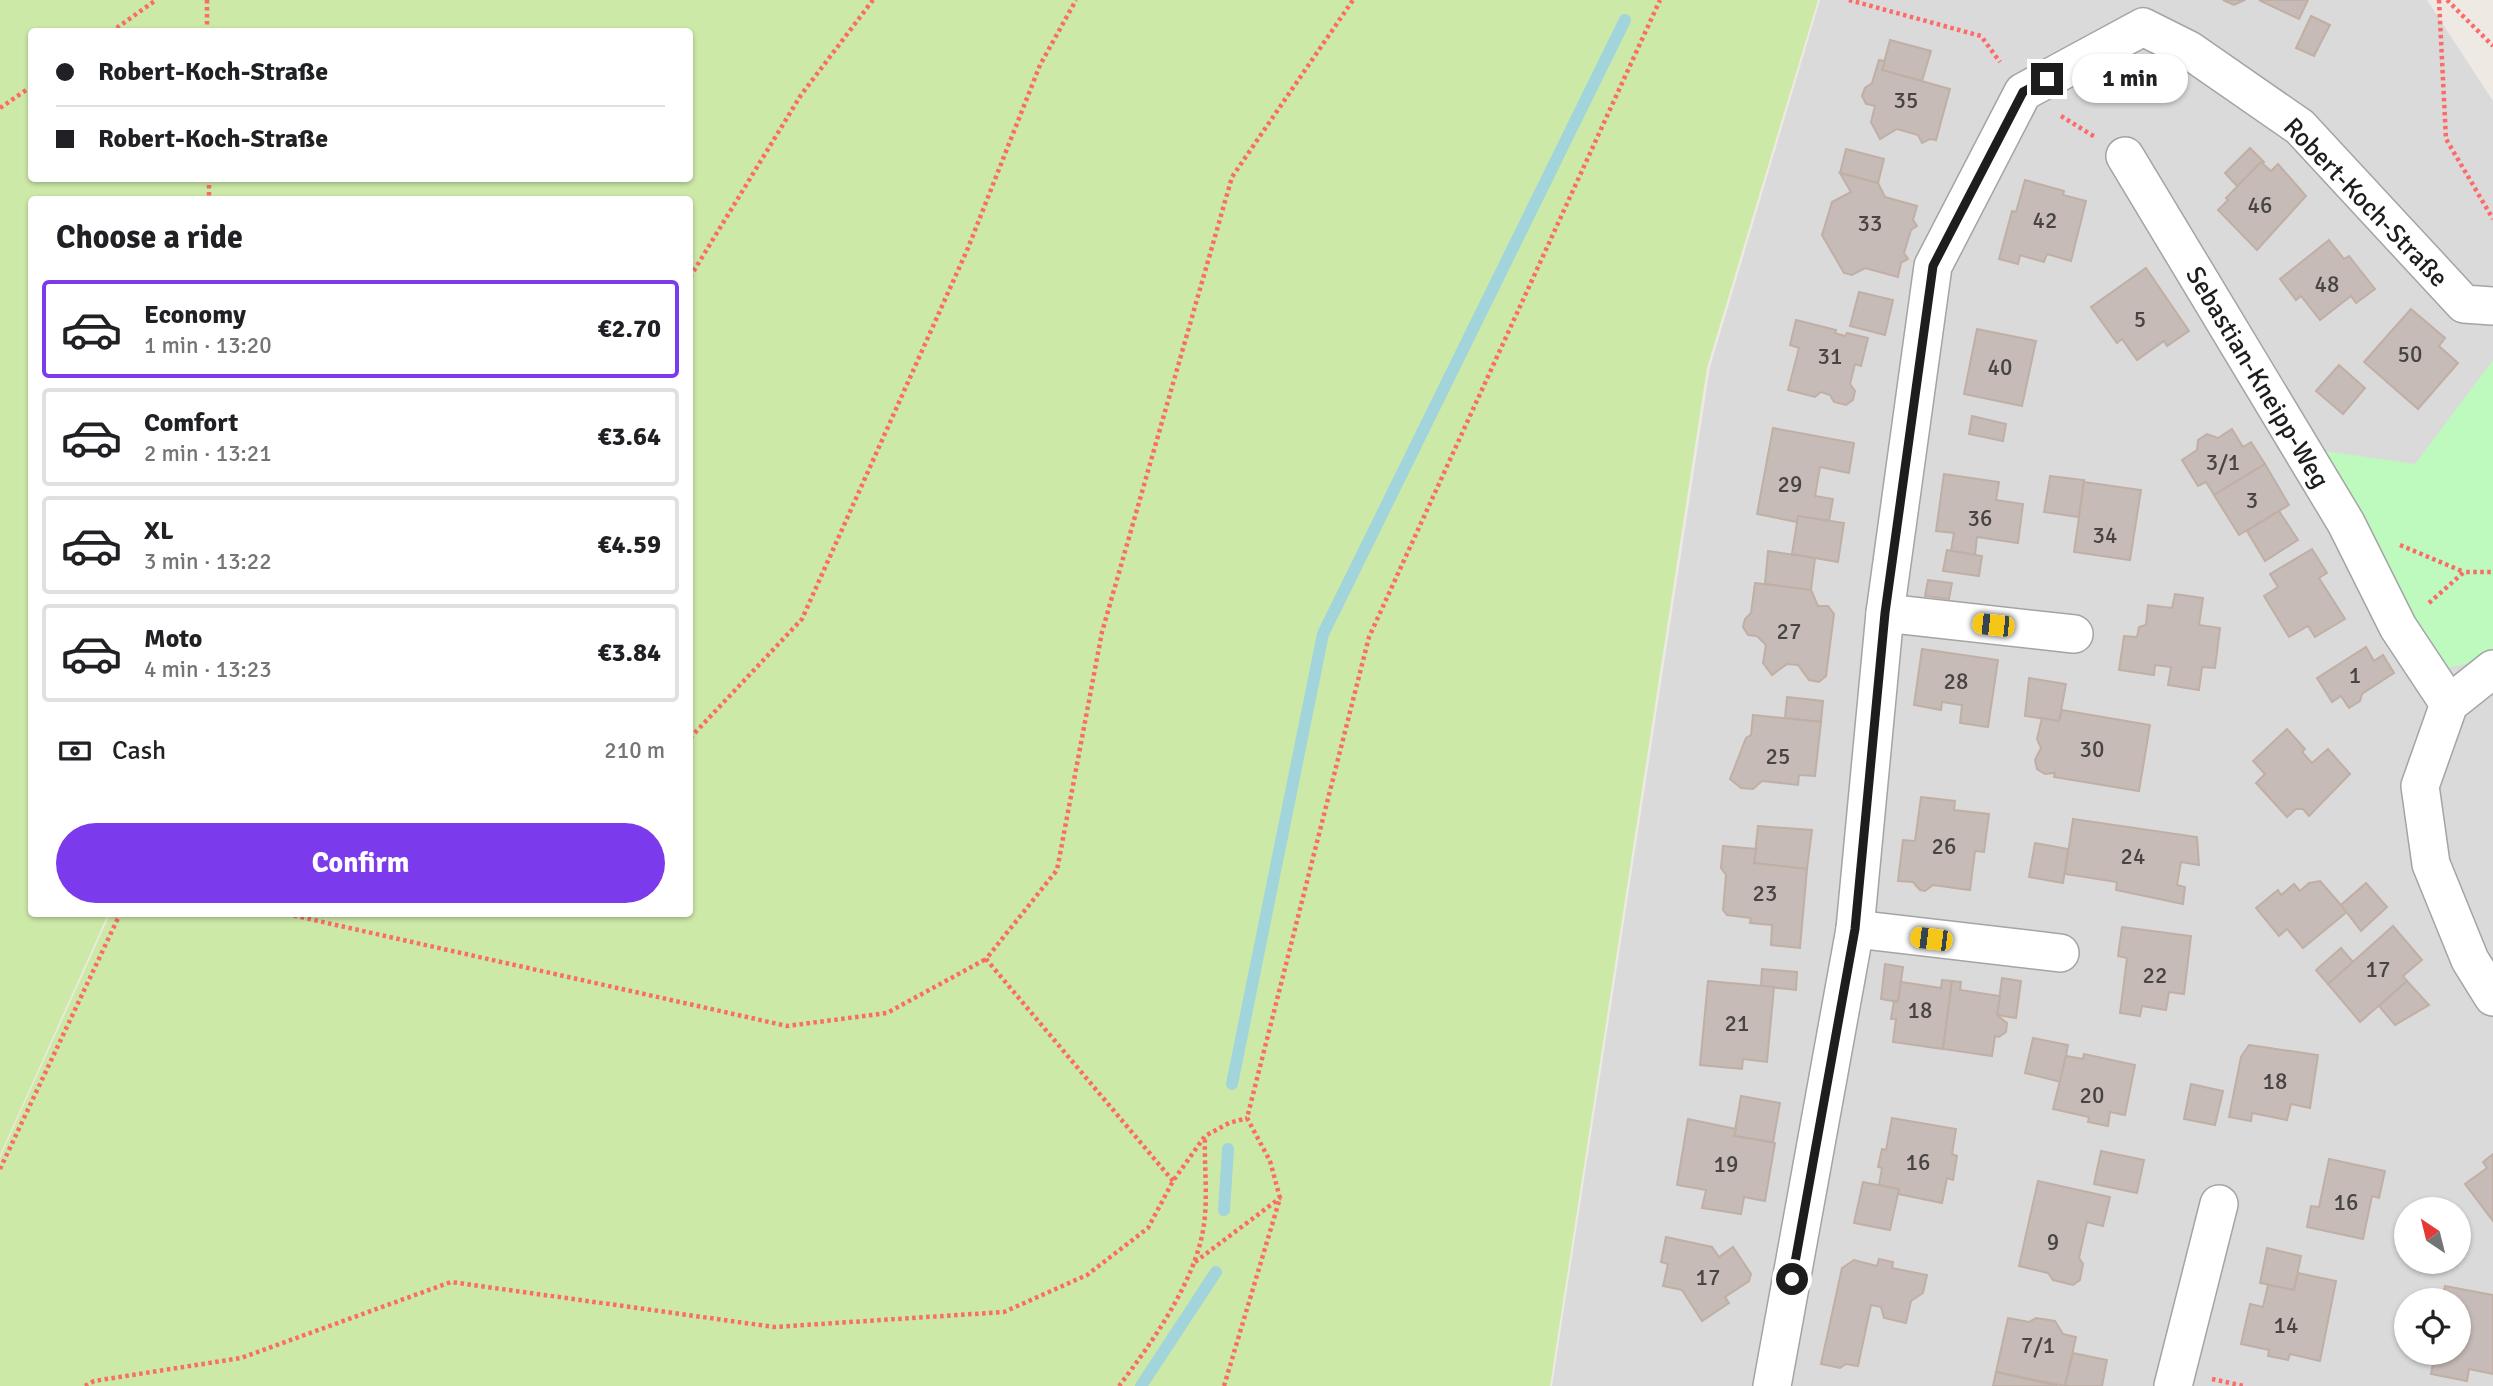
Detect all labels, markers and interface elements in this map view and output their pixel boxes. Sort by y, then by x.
callout: 1 min [2072,55,2187,104]
text: Robert-Koch-Straße [98,56,328,88]
route end [2031,63,2063,95]
text: 1 min [2102,64,2158,93]
house number: 35 [1894,86,1918,115]
street label: Robert-Koch-Straße [2276,111,2454,294]
text: Robert-Koch-Straße [98,123,328,155]
house number: 46 [2248,191,2272,220]
house number: 42 [2033,206,2057,235]
house number: 33 [1858,209,1882,238]
text: Choose a ride [56,218,243,257]
street label: Sebastian-Kneipp-Weg [2178,261,2336,494]
house number: 48 [2315,270,2339,299]
icon: car [60,298,123,361]
text: Economy [144,299,246,331]
house number: 5 [2134,305,2146,334]
text: €2.70 [597,313,661,345]
text: 1 min · 13:20 [144,331,272,360]
house number: 50 [2398,340,2422,369]
house number: 31 [1818,342,1842,371]
house number: 40 [1988,353,2012,382]
icon: car [60,406,123,469]
text: Comfort [144,407,238,439]
text: €3.64 [597,421,661,453]
text: 2 min · 13:21 [144,439,272,468]
house number: 3/1 [2206,448,2240,477]
house number: 29 [1778,470,1802,499]
house number: 3 [2246,486,2258,515]
house number: 36 [1968,504,1992,533]
icon: car [60,514,123,577]
text: XL [144,515,174,547]
house number: 34 [2093,521,2117,550]
text: €4.59 [597,529,661,561]
text: 3 min · 13:22 [144,547,272,576]
car [1972,612,2015,638]
house number: 27 [1777,617,1801,646]
icon: car [60,622,123,685]
text: Moto [144,623,202,655]
text: €3.84 [597,637,661,669]
text: 4 min · 13:23 [144,655,272,684]
house number: 1 [2349,661,2361,690]
house number: 28 [1944,667,1968,696]
icon: cash [56,732,94,770]
text: Cash [112,735,166,767]
house number: 30 [2080,735,2104,764]
text: 210 m [604,736,665,765]
house number: 25 [1766,742,1790,771]
button: Confirm [56,823,665,903]
house number: 26 [1932,832,1956,861]
house number: 24 [2121,842,2145,871]
house number: 23 [1753,879,1777,908]
car [1909,926,1954,952]
house number: 17 [2366,955,2390,984]
house number: 22 [2143,961,2167,990]
house number: 18 [1908,996,1932,1025]
house number: 21 [1725,1009,1749,1038]
house number: 18 [2263,1067,2287,1096]
house number: 20 [2080,1081,2104,1110]
house number: 16 [1906,1148,1930,1177]
house number: 19 [1714,1150,1738,1179]
house number: 16 [2334,1188,2358,1217]
north arrow [2394,1197,2471,1274]
map controls [2394,1197,2471,1365]
house number: 9 [2047,1228,2059,1257]
house number: 17 [1696,1263,1720,1292]
route start [1776,1263,1808,1295]
button: locate [2394,1288,2471,1365]
house number: 14 [2274,1311,2298,1340]
house number: 7/1 [2021,1331,2055,1360]

